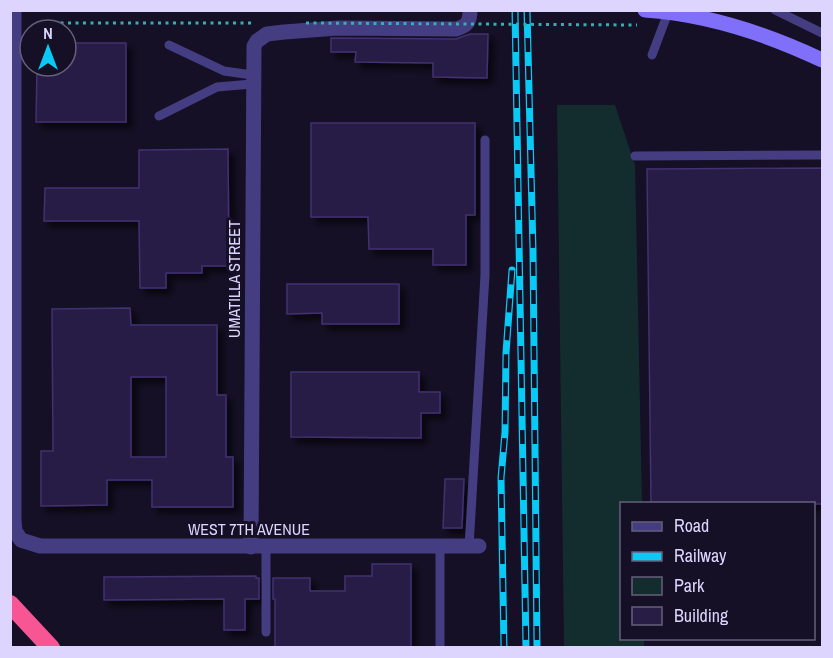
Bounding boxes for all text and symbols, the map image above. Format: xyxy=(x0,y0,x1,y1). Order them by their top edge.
north arrow xyxy=(18,18,78,78)
text: N xyxy=(43,22,53,44)
street label: UMATILLA STREET xyxy=(223,220,245,338)
legend xyxy=(620,502,815,640)
text: Road xyxy=(674,513,709,538)
street label: WEST 7TH AVENUE xyxy=(188,518,310,540)
text: Railway xyxy=(674,543,727,568)
text: Park xyxy=(674,573,705,598)
text: Building xyxy=(674,603,729,628)

